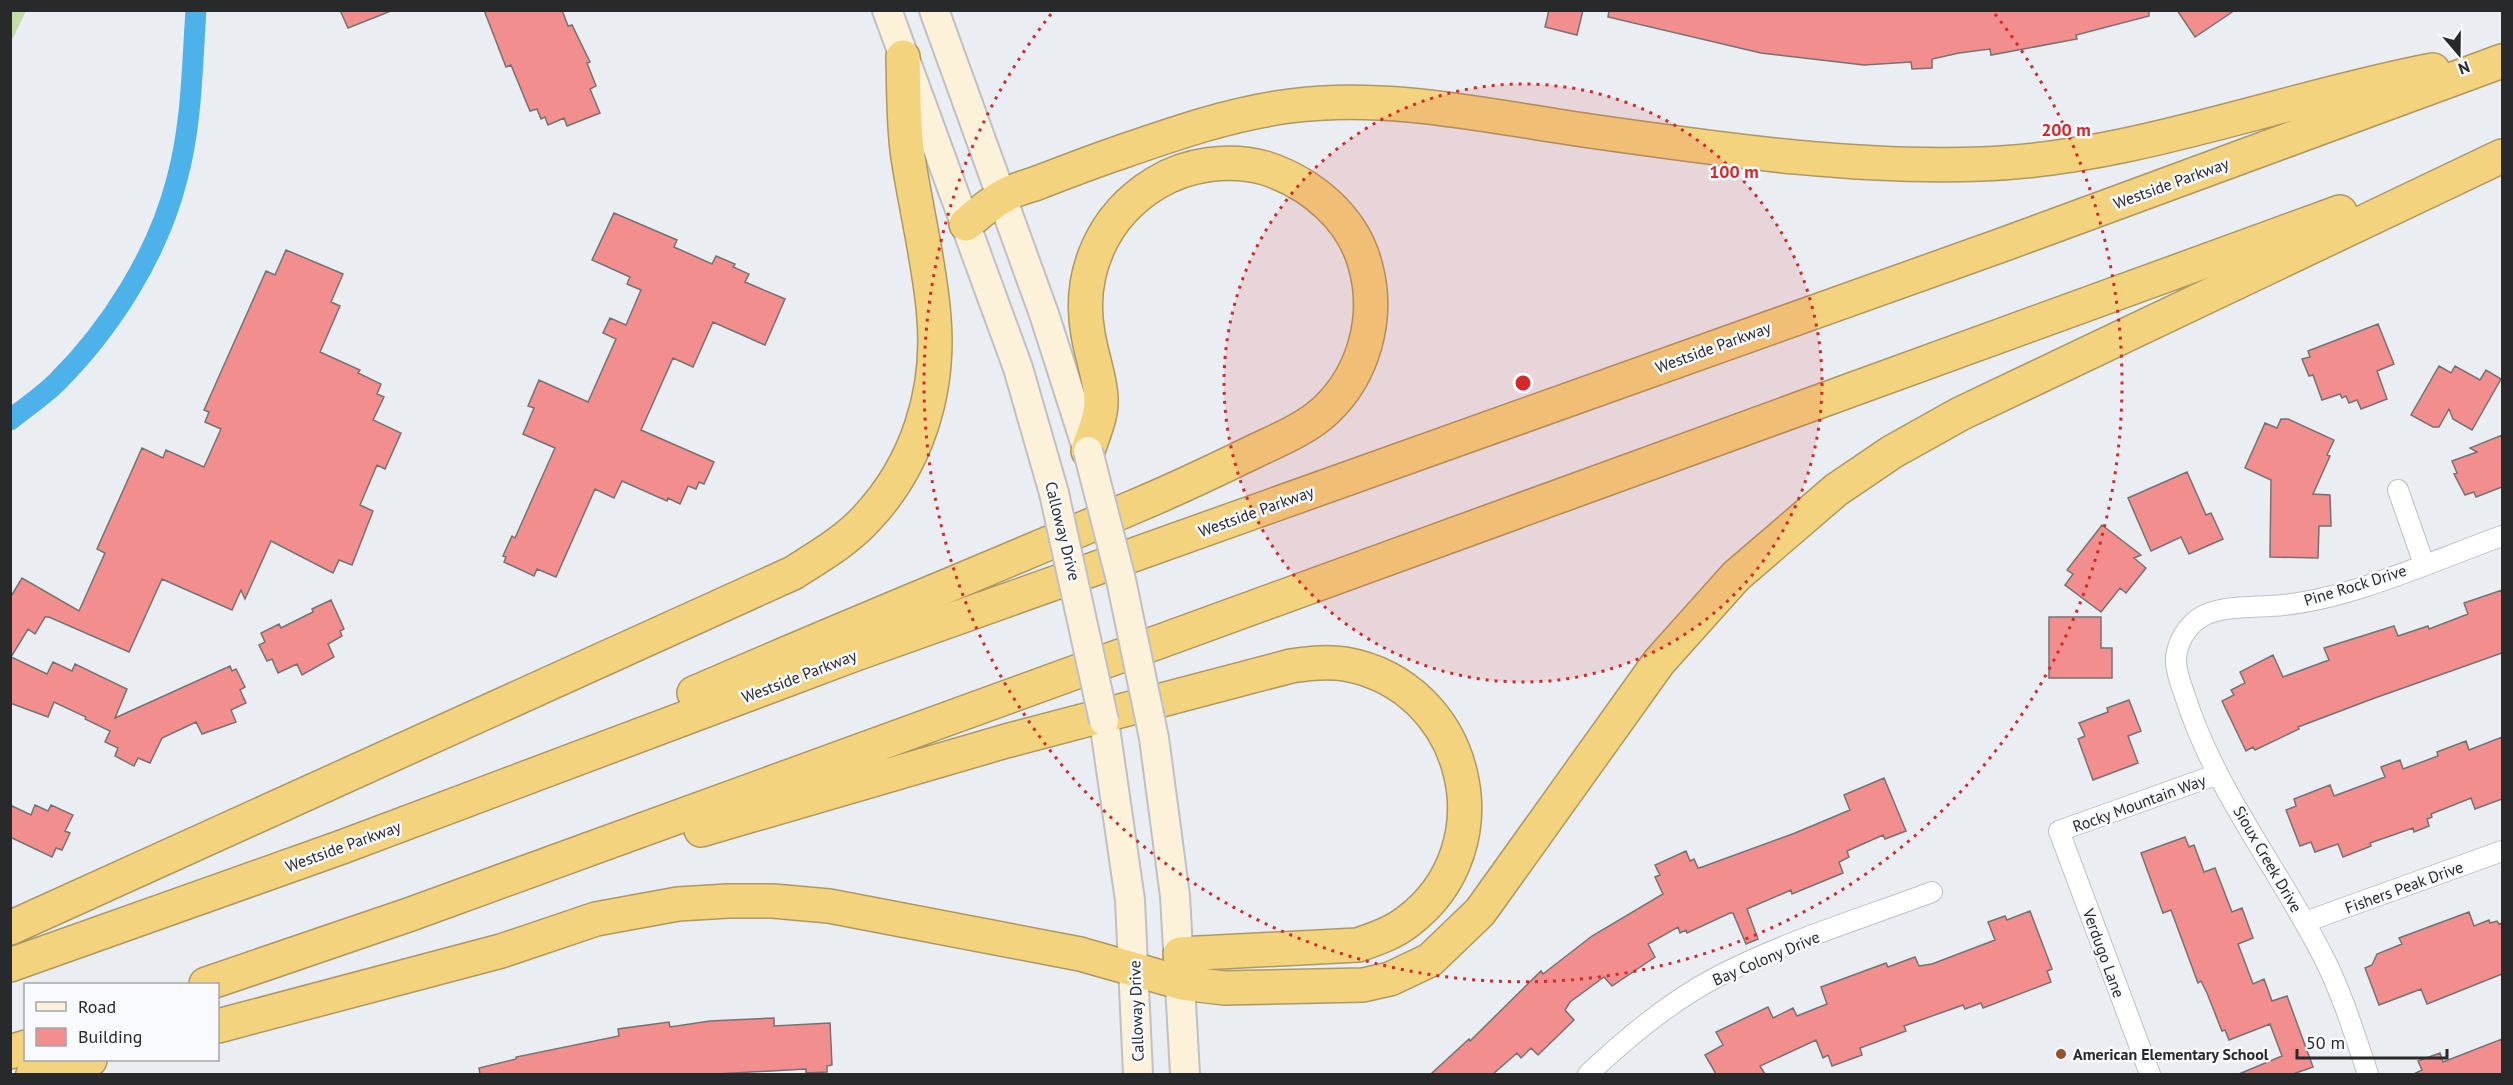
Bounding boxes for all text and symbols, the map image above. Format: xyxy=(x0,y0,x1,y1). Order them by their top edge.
north arrow xyxy=(2429,24,2489,84)
text: N xyxy=(2456,57,2472,79)
text: 200 m xyxy=(2041,118,2091,141)
street label: Westside Parkway xyxy=(2111,153,2232,213)
text: 100 m xyxy=(1709,160,1759,183)
street label: Westside Parkway xyxy=(1653,317,1774,377)
centre of rings xyxy=(1513,373,1533,393)
street label: Calloway Drive xyxy=(1041,479,1085,583)
street label: Westside Parkway xyxy=(1196,481,1317,541)
street label: Pine Rock Drive xyxy=(2301,560,2409,610)
street label: Westside Parkway xyxy=(739,645,860,707)
street label: Rocky Mountain Way xyxy=(2070,769,2209,836)
street label: Sioux Creek Drive xyxy=(2229,802,2307,916)
street label: Westside Parkway xyxy=(283,816,404,876)
street label: Fishers Peak Drive xyxy=(2342,856,2466,918)
street label: Verdugo Lane xyxy=(2078,905,2129,1000)
street label: Bay Colony Drive xyxy=(1709,926,1823,990)
street label: Calloway Drive xyxy=(1124,960,1148,1062)
legend xyxy=(24,983,219,1061)
text: Road xyxy=(78,995,116,1018)
scale bar xyxy=(2297,1022,2447,1060)
text: Building xyxy=(78,1025,142,1048)
text: 50 m xyxy=(2306,1031,2345,1054)
place label: American Elementary School xyxy=(2073,1044,2269,1064)
marker: American Elementary School xyxy=(2054,1047,2068,1061)

